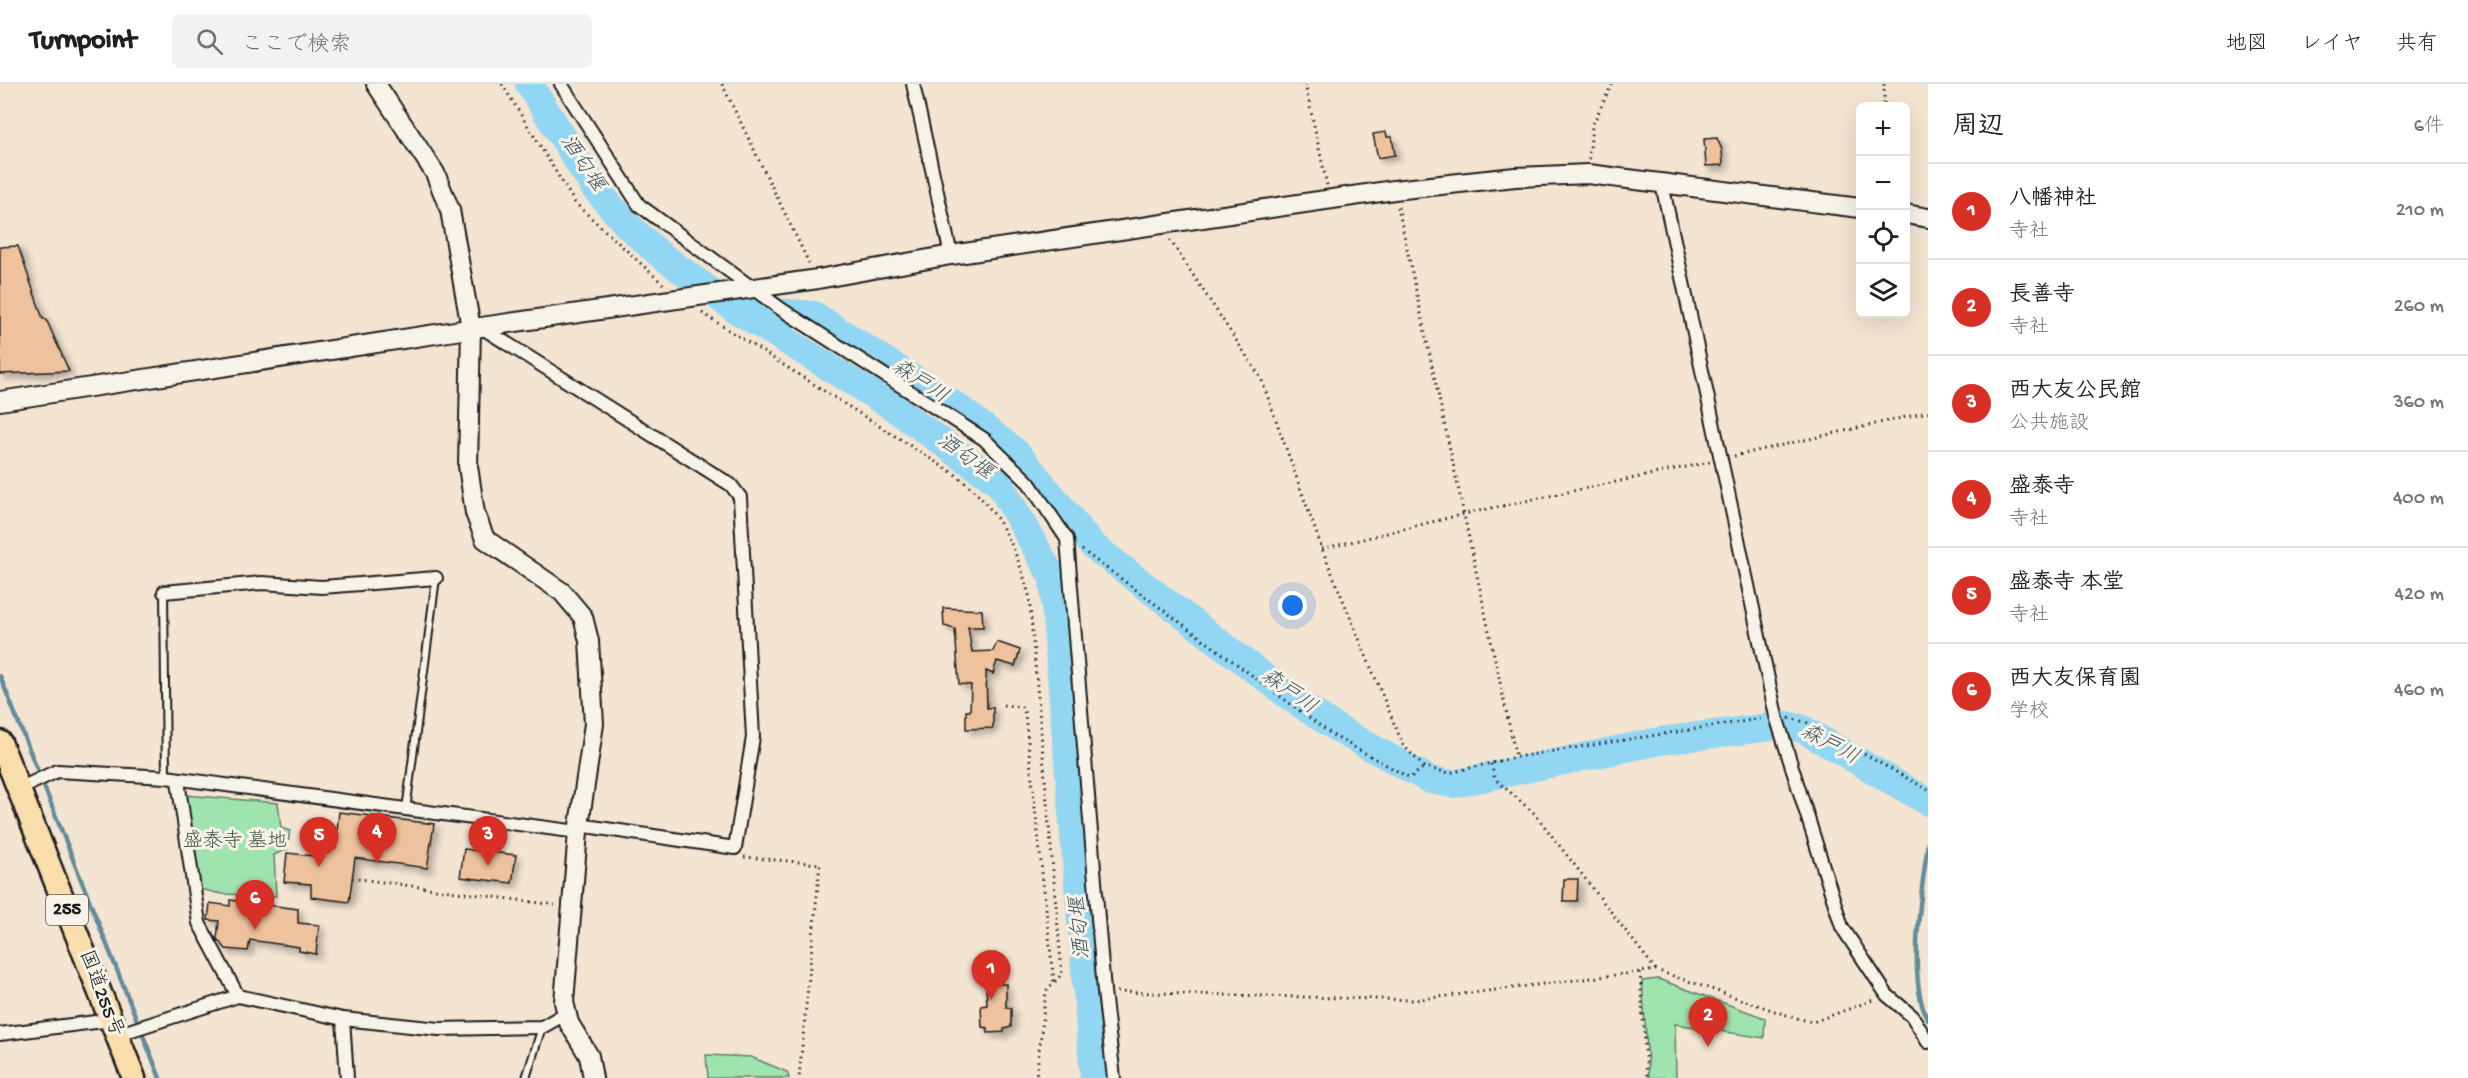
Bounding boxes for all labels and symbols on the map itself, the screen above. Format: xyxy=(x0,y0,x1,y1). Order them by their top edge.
water label: 酒匂堰 xyxy=(553,130,612,199)
water label: 森戸川 xyxy=(886,354,953,411)
water label: 酒匂堰 xyxy=(931,428,1000,488)
your location xyxy=(1278,591,1307,620)
water label: 森戸川 xyxy=(1255,663,1322,721)
water label: 森戸川 xyxy=(1795,718,1864,772)
pin: 4 xyxy=(358,814,397,863)
pin: 3 xyxy=(468,816,508,866)
pin: 5 xyxy=(300,818,338,867)
park label: 盛泰寺 墓地 xyxy=(183,829,287,854)
pin: 6 xyxy=(236,880,274,930)
water label: 酒匂堰 xyxy=(1065,894,1097,961)
road number: 255 xyxy=(46,895,88,925)
street label: 国道255号 xyxy=(73,947,128,1041)
pin: 1 xyxy=(972,950,1010,1000)
pin: 2 xyxy=(1688,998,1728,1047)

